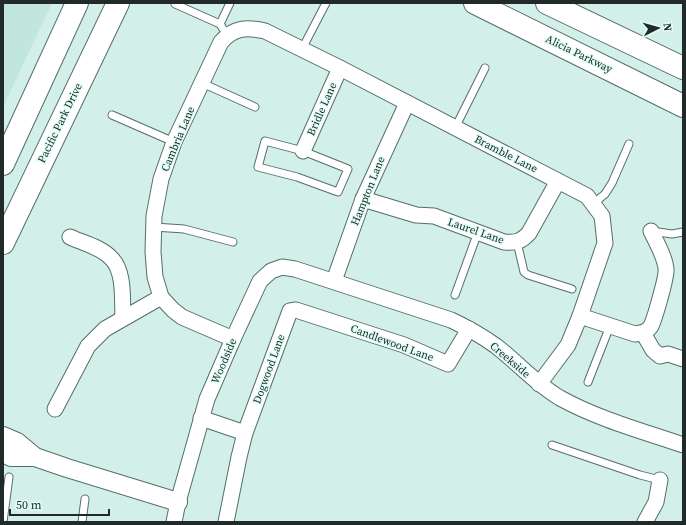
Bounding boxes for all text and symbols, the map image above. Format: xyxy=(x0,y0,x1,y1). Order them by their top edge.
north arrow xyxy=(638,8,678,48)
text: N xyxy=(660,22,675,32)
street label: Alicia Parkway xyxy=(543,31,615,77)
street label: Pacific Park Drive xyxy=(34,80,86,165)
street label: Bridle Lane xyxy=(304,80,341,138)
street label: Cambria Lane xyxy=(158,104,199,174)
street label: Bramble Lane xyxy=(472,132,540,177)
street label: Hampton Lane xyxy=(347,154,389,228)
street label: Laurel Lane xyxy=(446,214,507,248)
street label: Candlewood Lane xyxy=(348,321,436,365)
street label: Dogwood Lane xyxy=(249,332,289,406)
street label: Woodside xyxy=(208,336,240,386)
street label: Creekside xyxy=(487,339,534,382)
scale bar xyxy=(10,491,109,517)
text: 50 m xyxy=(16,497,42,513)

